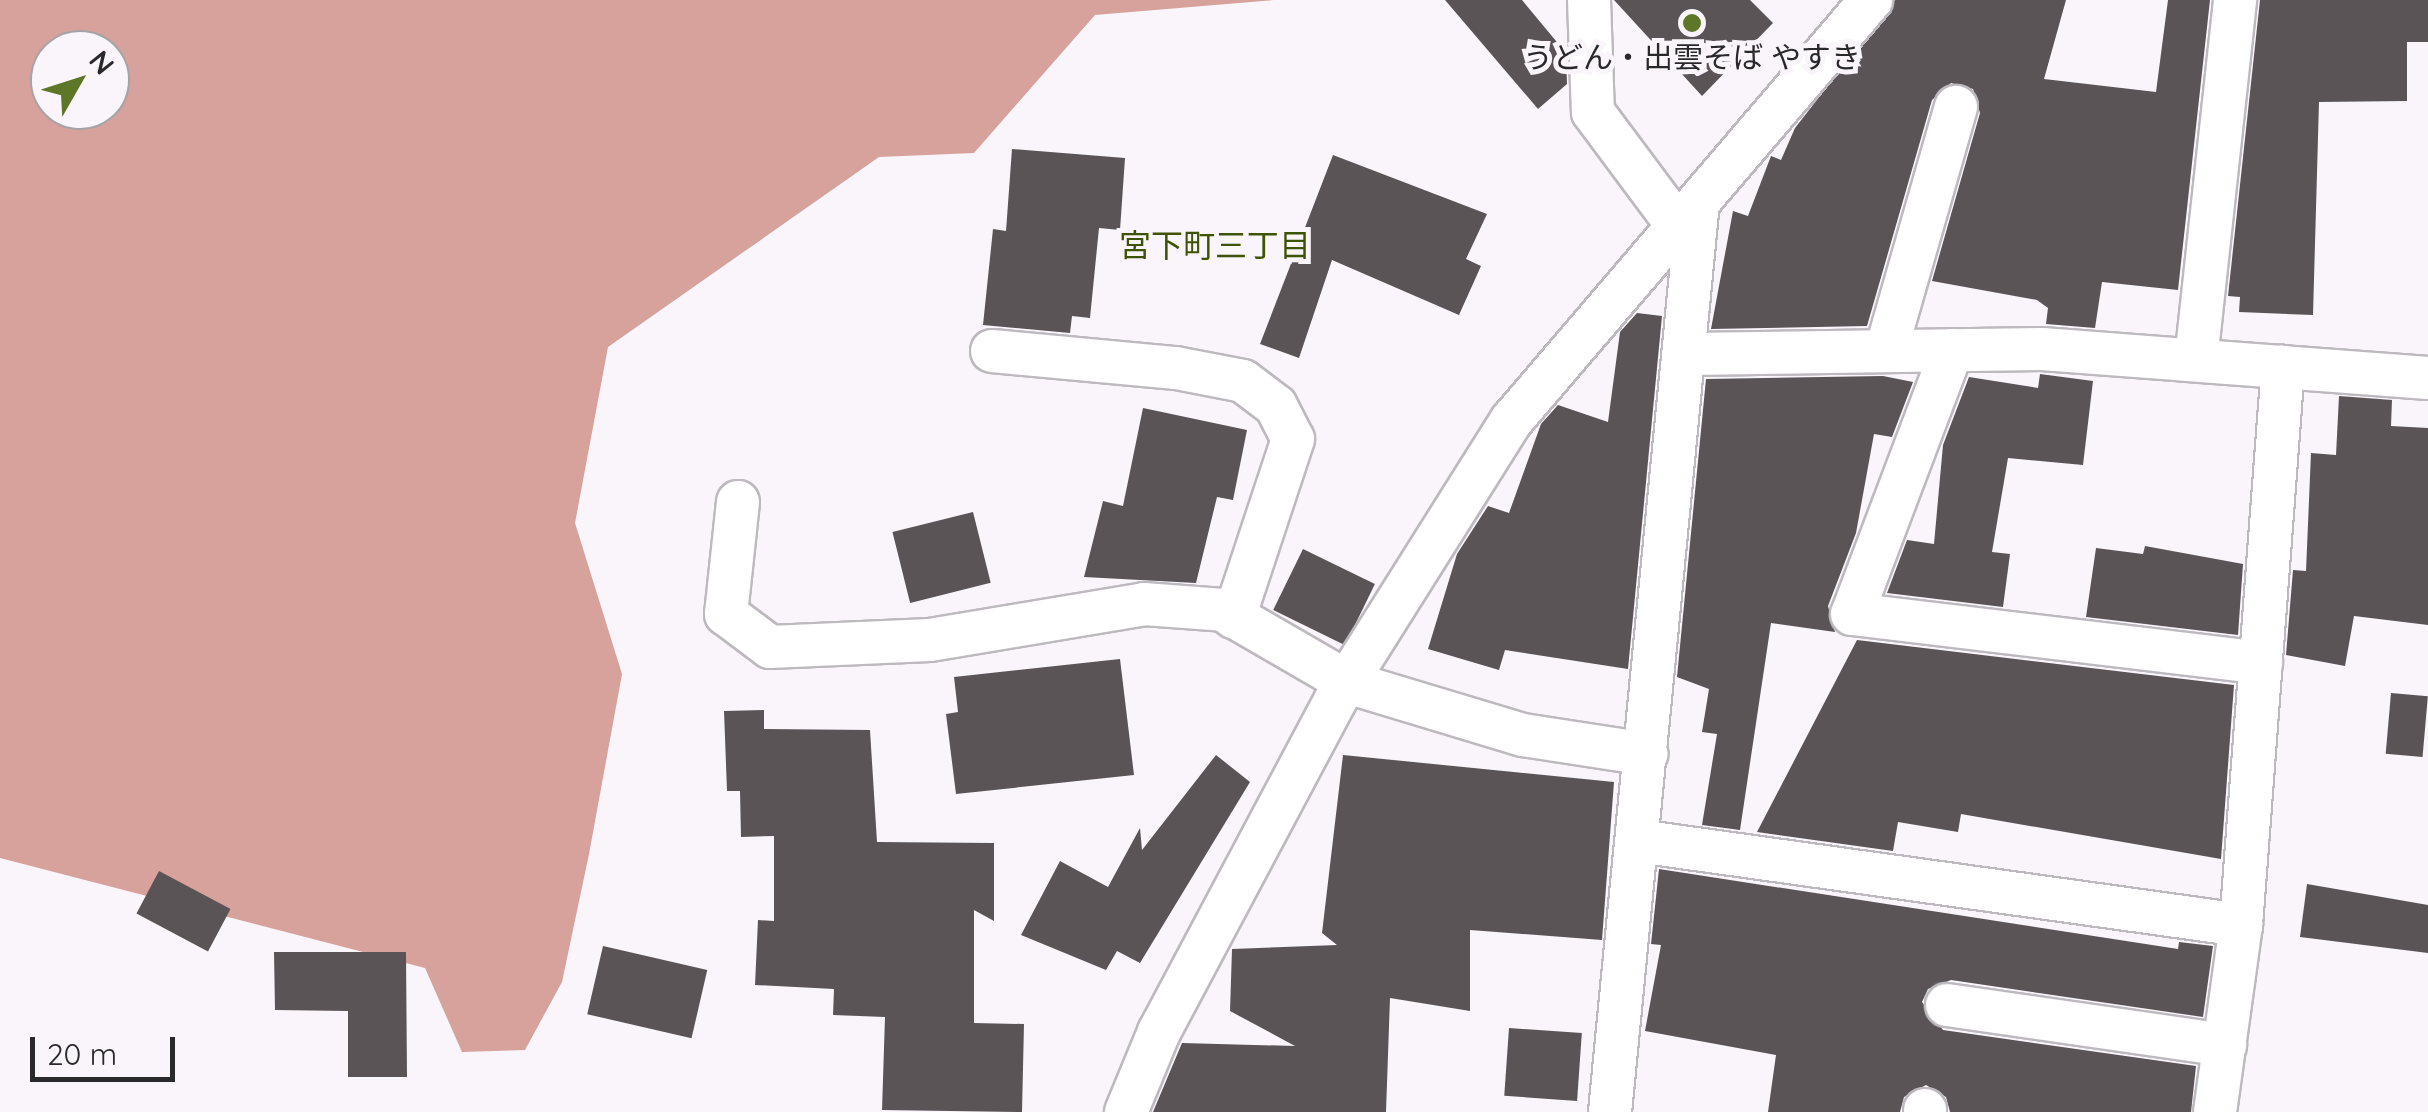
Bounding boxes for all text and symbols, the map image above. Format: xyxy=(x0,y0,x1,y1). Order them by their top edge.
marker: うどん・出雲そば やすき xyxy=(1681,12,1703,34)
north arrow xyxy=(30,30,130,130)
place label: うどん・出雲そば やすき xyxy=(1523,39,1861,75)
text: N xyxy=(82,43,122,81)
district label: 宮下町三丁目 xyxy=(1119,226,1311,264)
scale bar xyxy=(35,1017,180,1079)
text: 20 m xyxy=(47,1035,117,1073)

